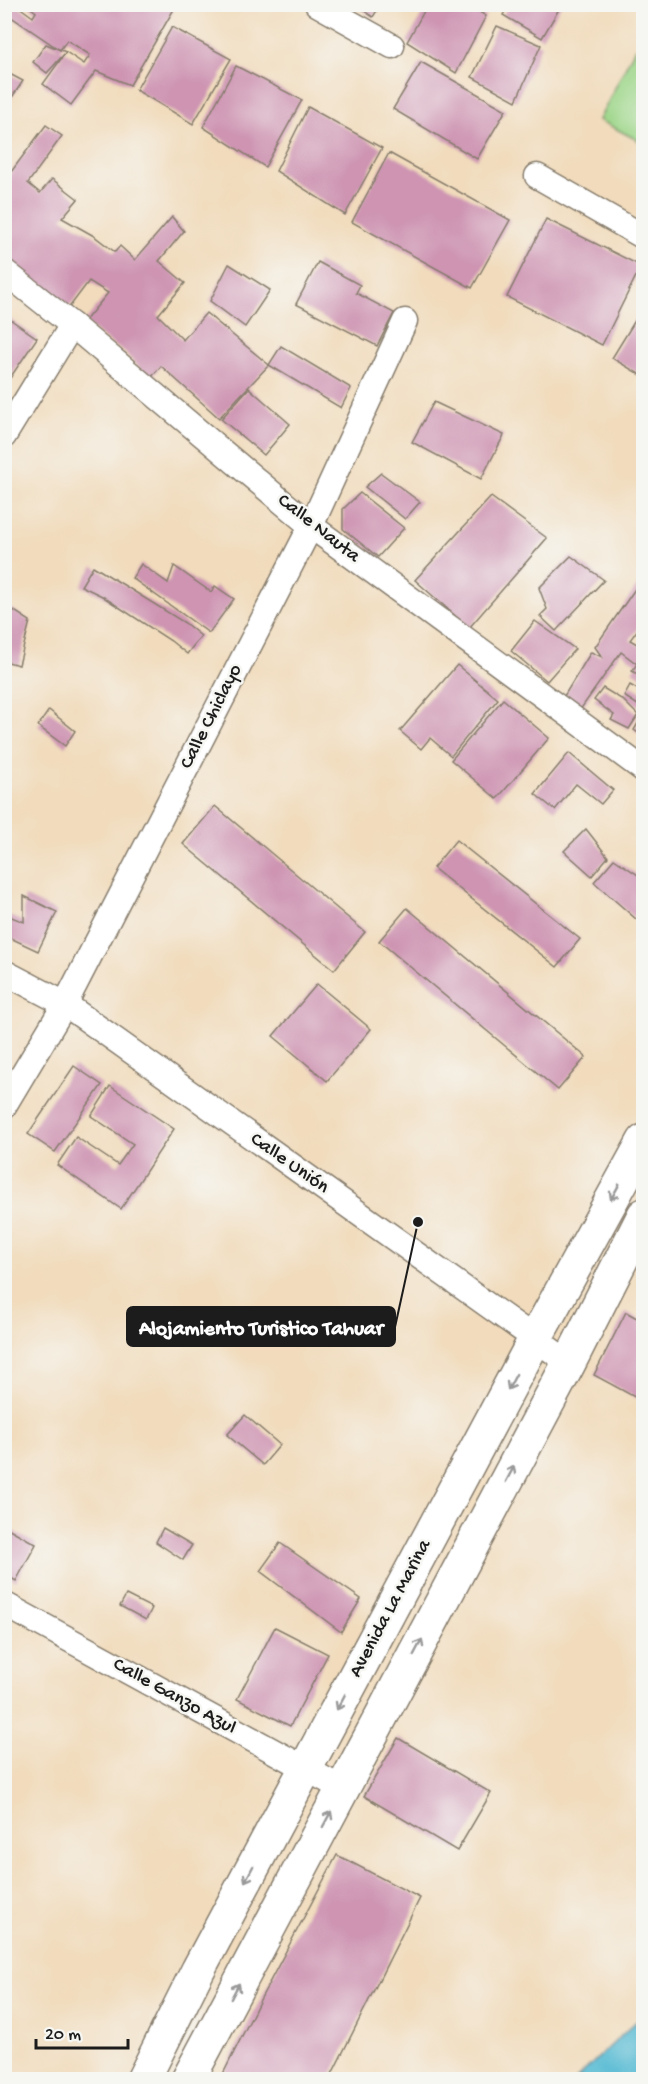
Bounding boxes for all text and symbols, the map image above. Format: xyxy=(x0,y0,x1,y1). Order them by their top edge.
street label: Calle Nauta xyxy=(272,490,365,569)
street label: Calle Chiclayo xyxy=(176,661,248,773)
street label: Calle Unión xyxy=(245,1128,333,1200)
one-way arrow xyxy=(609,1183,621,1200)
callout: Alojamiento Turistico Tahuar xyxy=(127,1307,395,1346)
text: Alojamiento Turistico Tahuar xyxy=(138,1318,386,1343)
one-way arrow xyxy=(506,1372,517,1390)
one-way arrow xyxy=(504,1466,516,1484)
street label: Avenida La Marina xyxy=(345,1535,437,1682)
one-way arrow xyxy=(413,1638,424,1656)
street label: Calle Ganzo Azul xyxy=(108,1654,240,1740)
one-way arrow xyxy=(335,1693,347,1710)
one-way arrow xyxy=(321,1811,333,1828)
one-way arrow xyxy=(243,1865,255,1882)
one-way arrow xyxy=(229,1983,241,2000)
scale bar xyxy=(36,2012,128,2050)
text: 20 m xyxy=(45,2025,81,2046)

